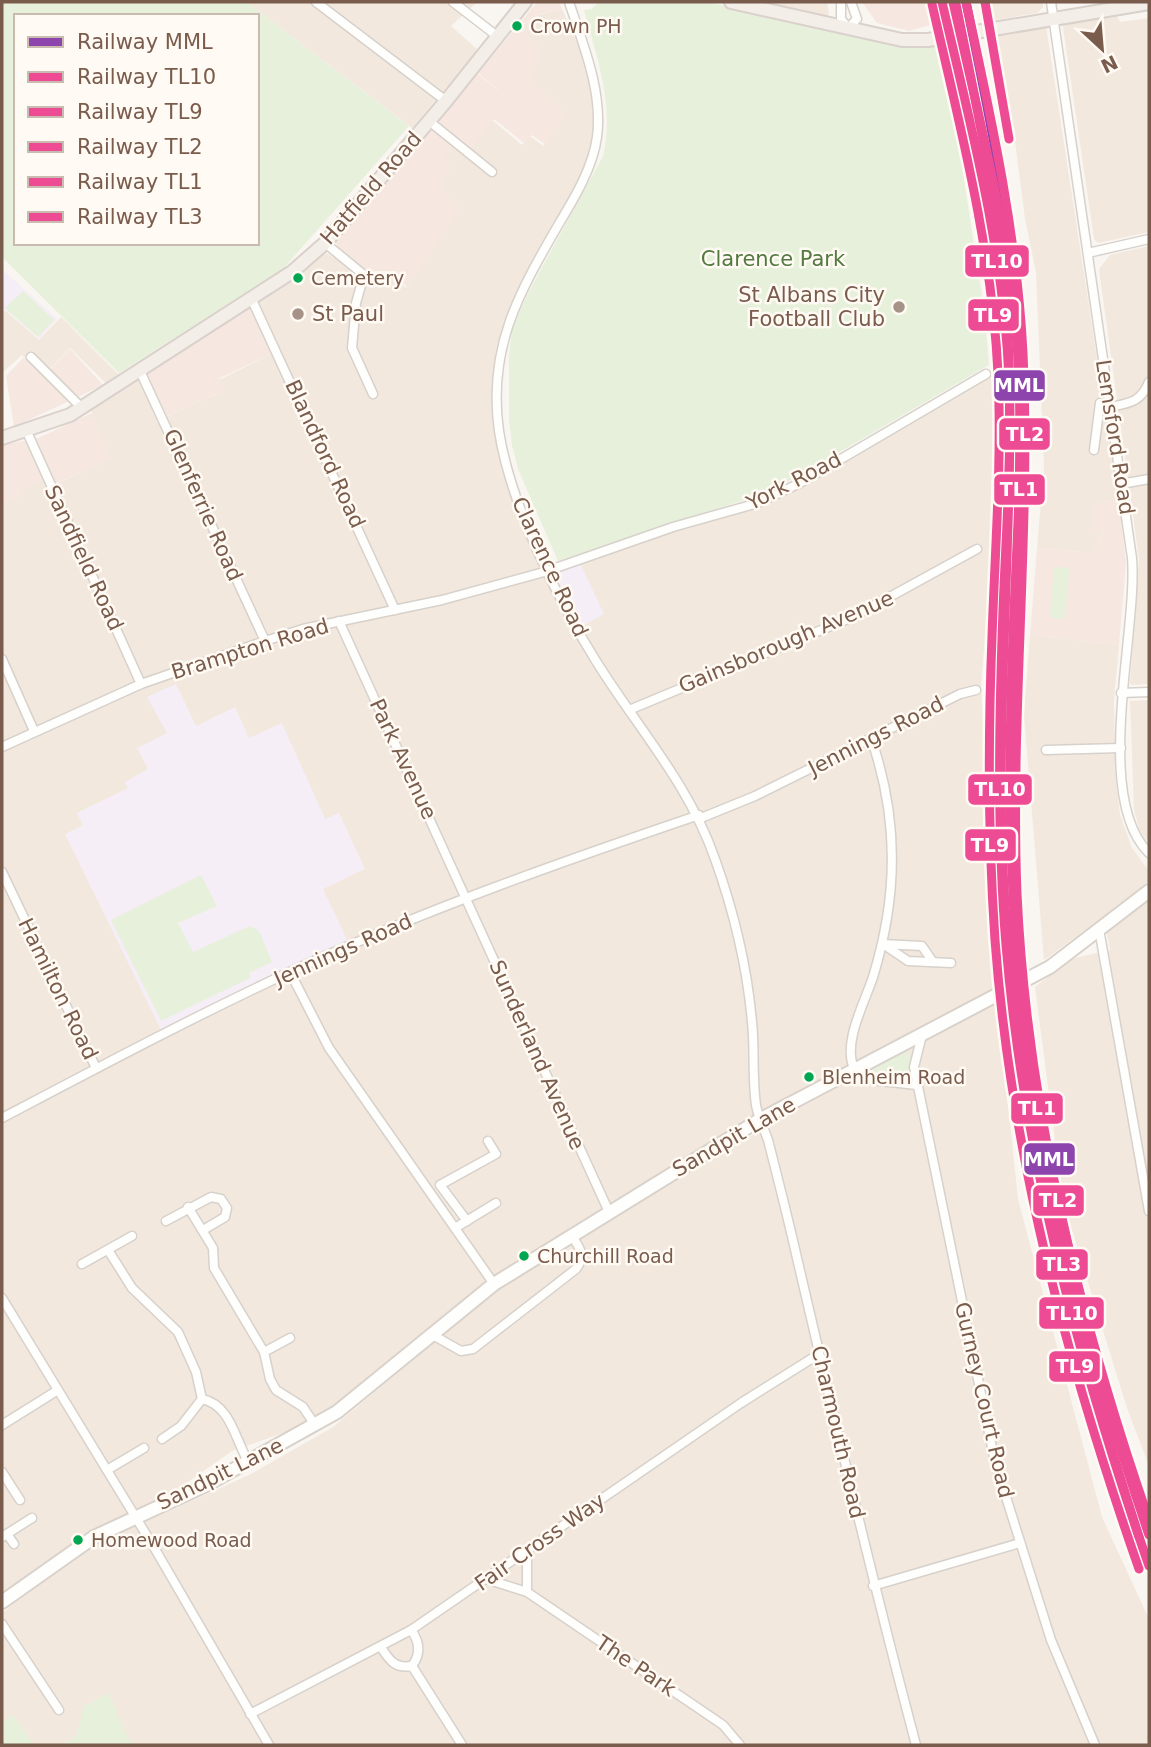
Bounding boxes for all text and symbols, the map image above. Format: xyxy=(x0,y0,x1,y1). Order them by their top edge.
legend xyxy=(14,14,259,245)
north arrow xyxy=(1067,14,1137,84)
place label: Crown PH xyxy=(530,15,622,37)
marker: Crown PH xyxy=(510,19,524,33)
text: Railway MML xyxy=(77,30,213,54)
text: N xyxy=(1097,51,1121,78)
text: Railway TL10 xyxy=(77,65,216,89)
text: Railway TL9 xyxy=(77,100,203,124)
street label: Hatfield Road xyxy=(316,127,426,249)
text: Railway TL2 xyxy=(77,135,203,159)
text: Railway TL1 xyxy=(77,170,203,194)
text: Railway TL3 xyxy=(77,205,203,229)
line badge: TL10 xyxy=(964,244,1030,278)
park label: Clarence Park xyxy=(701,247,846,271)
text: TL10 xyxy=(971,250,1023,272)
place label: Cemetery xyxy=(311,267,404,289)
marker: Cemetery xyxy=(291,271,305,285)
place label: St Albans City Football Club xyxy=(738,283,885,331)
line badge: TL9 xyxy=(967,298,1020,332)
marker: St Albans City Football Club xyxy=(891,299,907,315)
place label: St Paul xyxy=(312,302,384,326)
text: TL9 xyxy=(974,304,1012,326)
marker: St Paul xyxy=(290,306,306,322)
street label: Lemsford Road xyxy=(1091,358,1139,516)
line badge: MML xyxy=(993,369,1046,402)
text: MML xyxy=(994,374,1044,396)
street label: Blandford Road xyxy=(280,376,370,532)
line badge: TL2 xyxy=(998,417,1051,451)
text: TL2 xyxy=(1006,423,1044,445)
street label: Glenferrie Road xyxy=(159,425,247,585)
street label: York Road xyxy=(742,447,845,516)
line badge: TL1 xyxy=(993,473,1046,506)
text: TL1 xyxy=(1000,478,1038,500)
street label: Sandfield Road xyxy=(40,482,128,634)
street label: Clarence Road xyxy=(507,493,593,641)
street label: Gainsborough Avenue xyxy=(675,586,897,698)
street label: Brampton Road xyxy=(168,614,332,684)
street label: Jennings Road xyxy=(803,692,948,781)
street label: Park Avenue xyxy=(365,695,441,823)
line badge: TL10 xyxy=(967,773,1033,806)
text: TL10 xyxy=(974,778,1026,800)
line badge: TL9 xyxy=(964,828,1017,862)
text: TL9 xyxy=(971,834,1009,856)
street label: Jennings Road xyxy=(268,909,416,992)
street label: Hamilton Road xyxy=(13,914,103,1064)
street label: Sunderland Avenue xyxy=(484,957,590,1153)
place label: Blenheim Road xyxy=(822,1066,965,1088)
marker: Blenheim Road xyxy=(802,1070,816,1084)
street label: Sandpit Lane xyxy=(668,1092,800,1182)
line badge: TL1 xyxy=(1010,1092,1064,1125)
text: TL1 xyxy=(1018,1097,1056,1119)
line badge: MML xyxy=(1023,1142,1076,1176)
text: MML xyxy=(1024,1148,1074,1170)
line badge: TL2 xyxy=(1032,1184,1085,1217)
text: TL2 xyxy=(1039,1189,1077,1211)
place label: Churchill Road xyxy=(537,1245,674,1267)
line badge: TL3 xyxy=(1035,1248,1089,1281)
marker: Churchill Road xyxy=(517,1249,531,1263)
text: TL3 xyxy=(1043,1253,1081,1275)
line badge: TL10 xyxy=(1038,1296,1105,1330)
street label: Gurney Court Road xyxy=(950,1300,1018,1500)
text: TL10 xyxy=(1046,1302,1098,1324)
street label: Charmouth Road xyxy=(806,1343,870,1521)
line badge: TL9 xyxy=(1048,1350,1101,1383)
text: TL9 xyxy=(1056,1355,1094,1377)
street label: Sandpit Lane xyxy=(153,1433,287,1515)
street label: Fair Cross Way xyxy=(470,1488,610,1596)
place label: Homewood Road xyxy=(91,1529,252,1551)
marker: Homewood Road xyxy=(71,1533,85,1547)
street label: The Park xyxy=(591,1630,681,1702)

